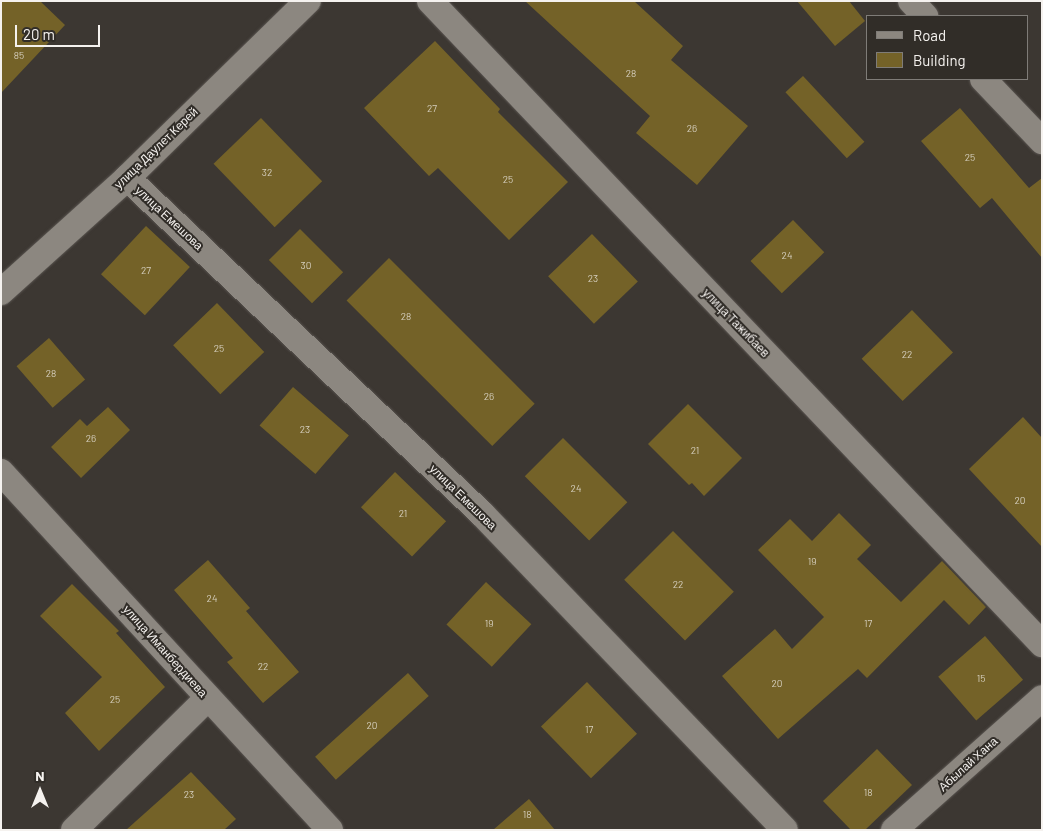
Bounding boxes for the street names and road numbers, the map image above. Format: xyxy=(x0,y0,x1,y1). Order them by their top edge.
street label: улица Даулет Керей xyxy=(111,104,201,192)
street label: улица Емешова xyxy=(132,183,206,253)
street label: улица Тажибаев xyxy=(700,286,772,360)
street label: улица Емешова xyxy=(427,461,499,533)
street label: улица Иманбердиева xyxy=(120,602,210,700)
street label: Абылай Хана xyxy=(936,734,1000,794)

